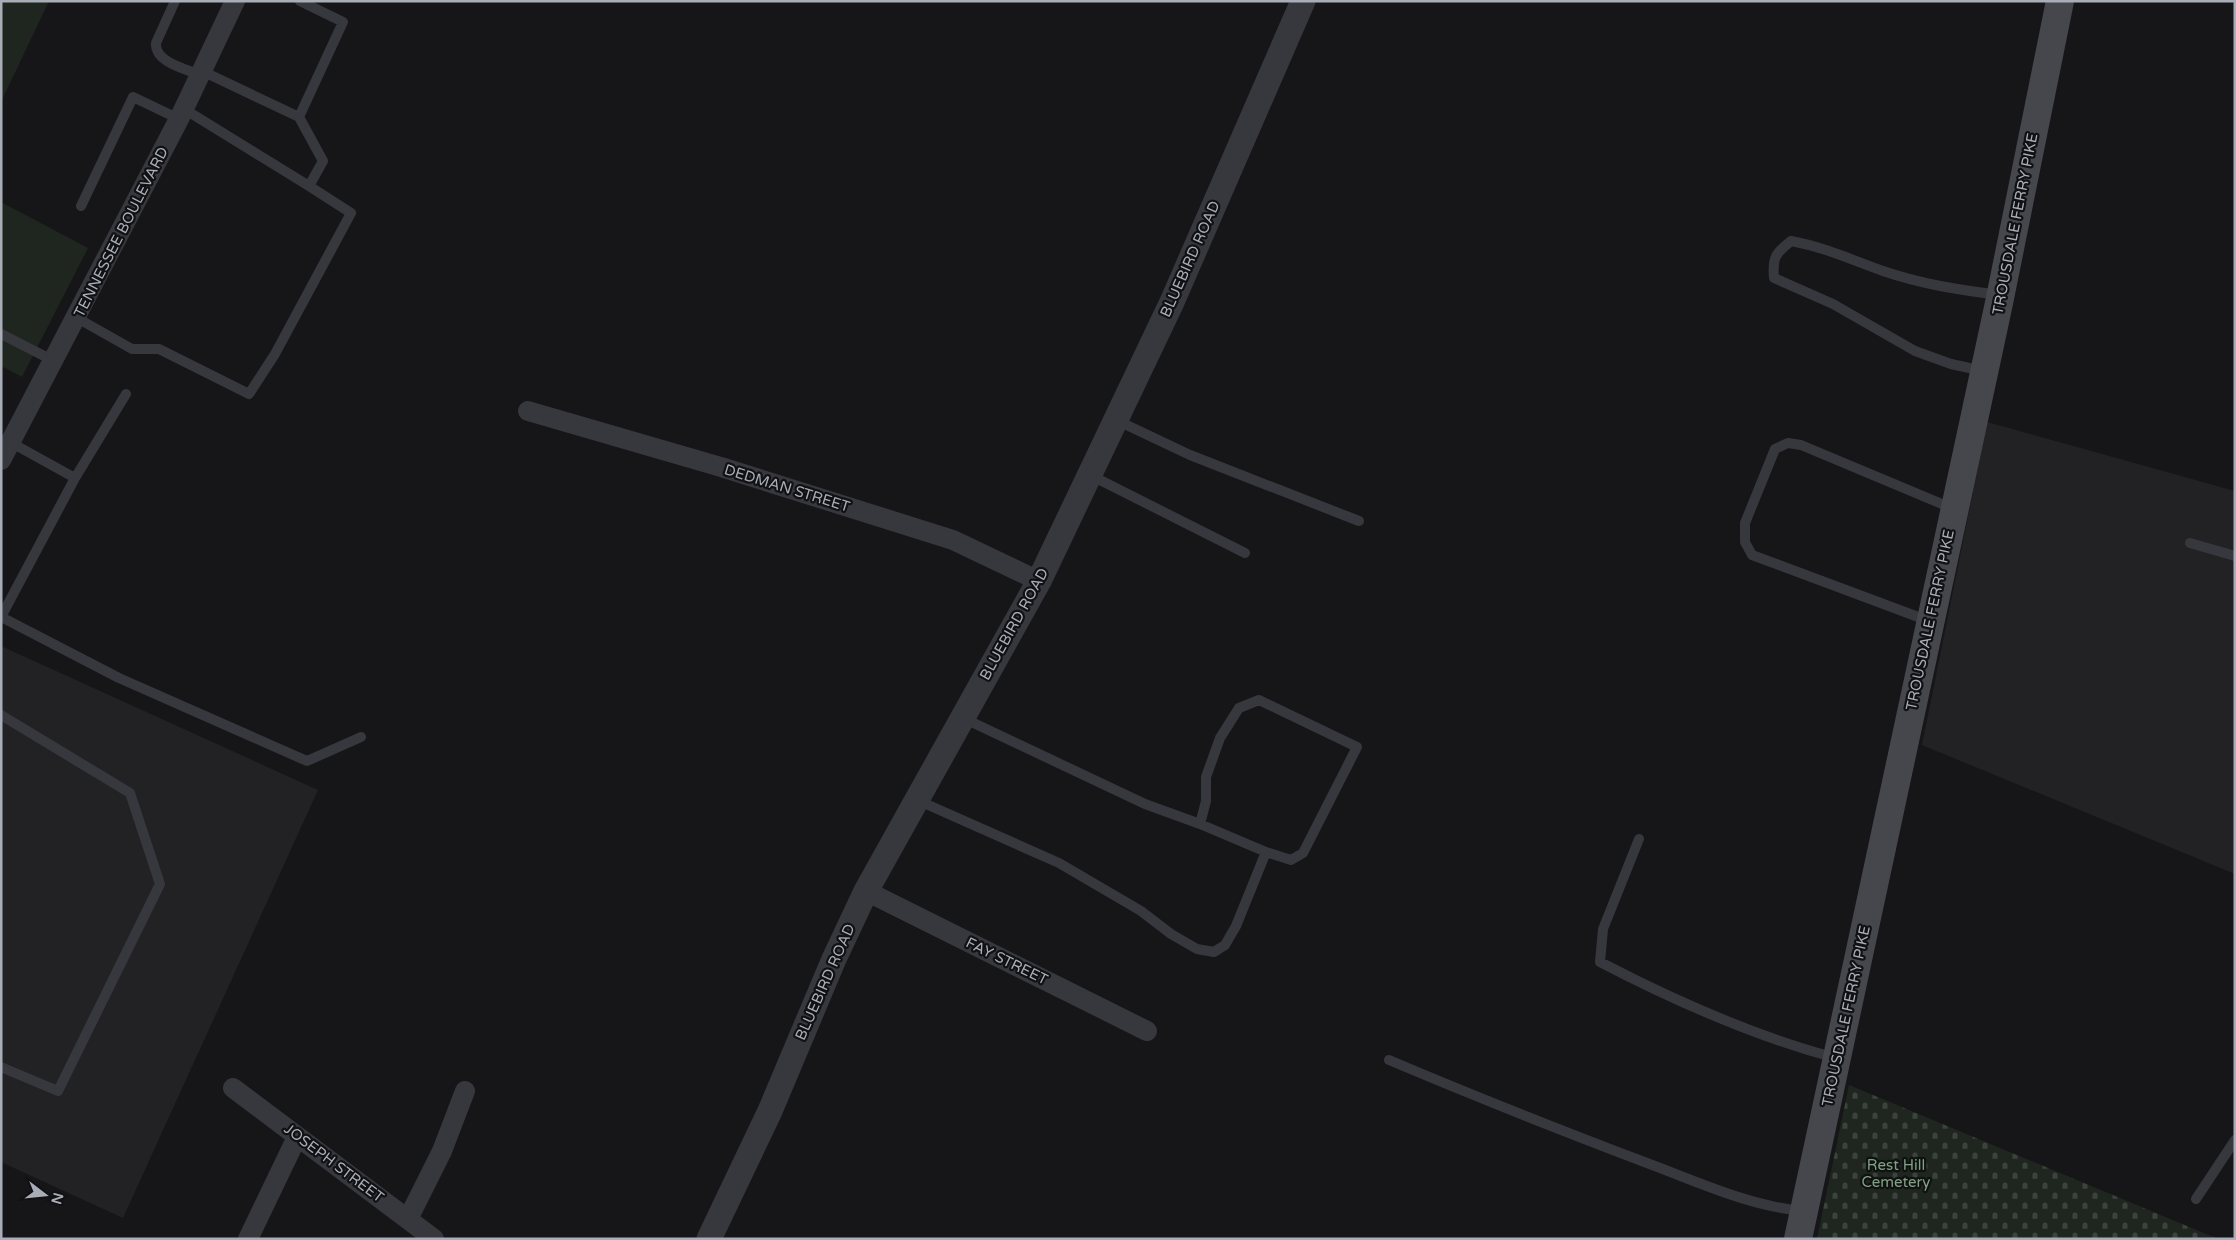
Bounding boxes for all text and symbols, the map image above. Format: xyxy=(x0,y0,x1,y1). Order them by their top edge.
street label: TROUSDALE FERRY PIKE xyxy=(1989,132,2041,316)
street label: TENNESSEE BOULEVARD xyxy=(70,144,172,320)
street label: BLUEBIRD ROAD xyxy=(1156,198,1224,320)
street label: DEDMAN STREET xyxy=(722,460,852,516)
street label: TROUSDALE FERRY PIKE xyxy=(1902,528,1958,712)
street label: BLUEBIRD ROAD xyxy=(976,565,1052,683)
street label: BLUEBIRD ROAD xyxy=(791,921,859,1043)
street label: TROUSDALE FERRY PIKE xyxy=(1818,924,1874,1108)
street label: FAY STREET xyxy=(963,933,1051,989)
street label: JOSEPH STREET xyxy=(281,1120,387,1206)
park label: Rest Hill Cemetery xyxy=(1862,1156,1930,1191)
north arrow xyxy=(20,1170,70,1220)
text: N xyxy=(47,1191,67,1206)

